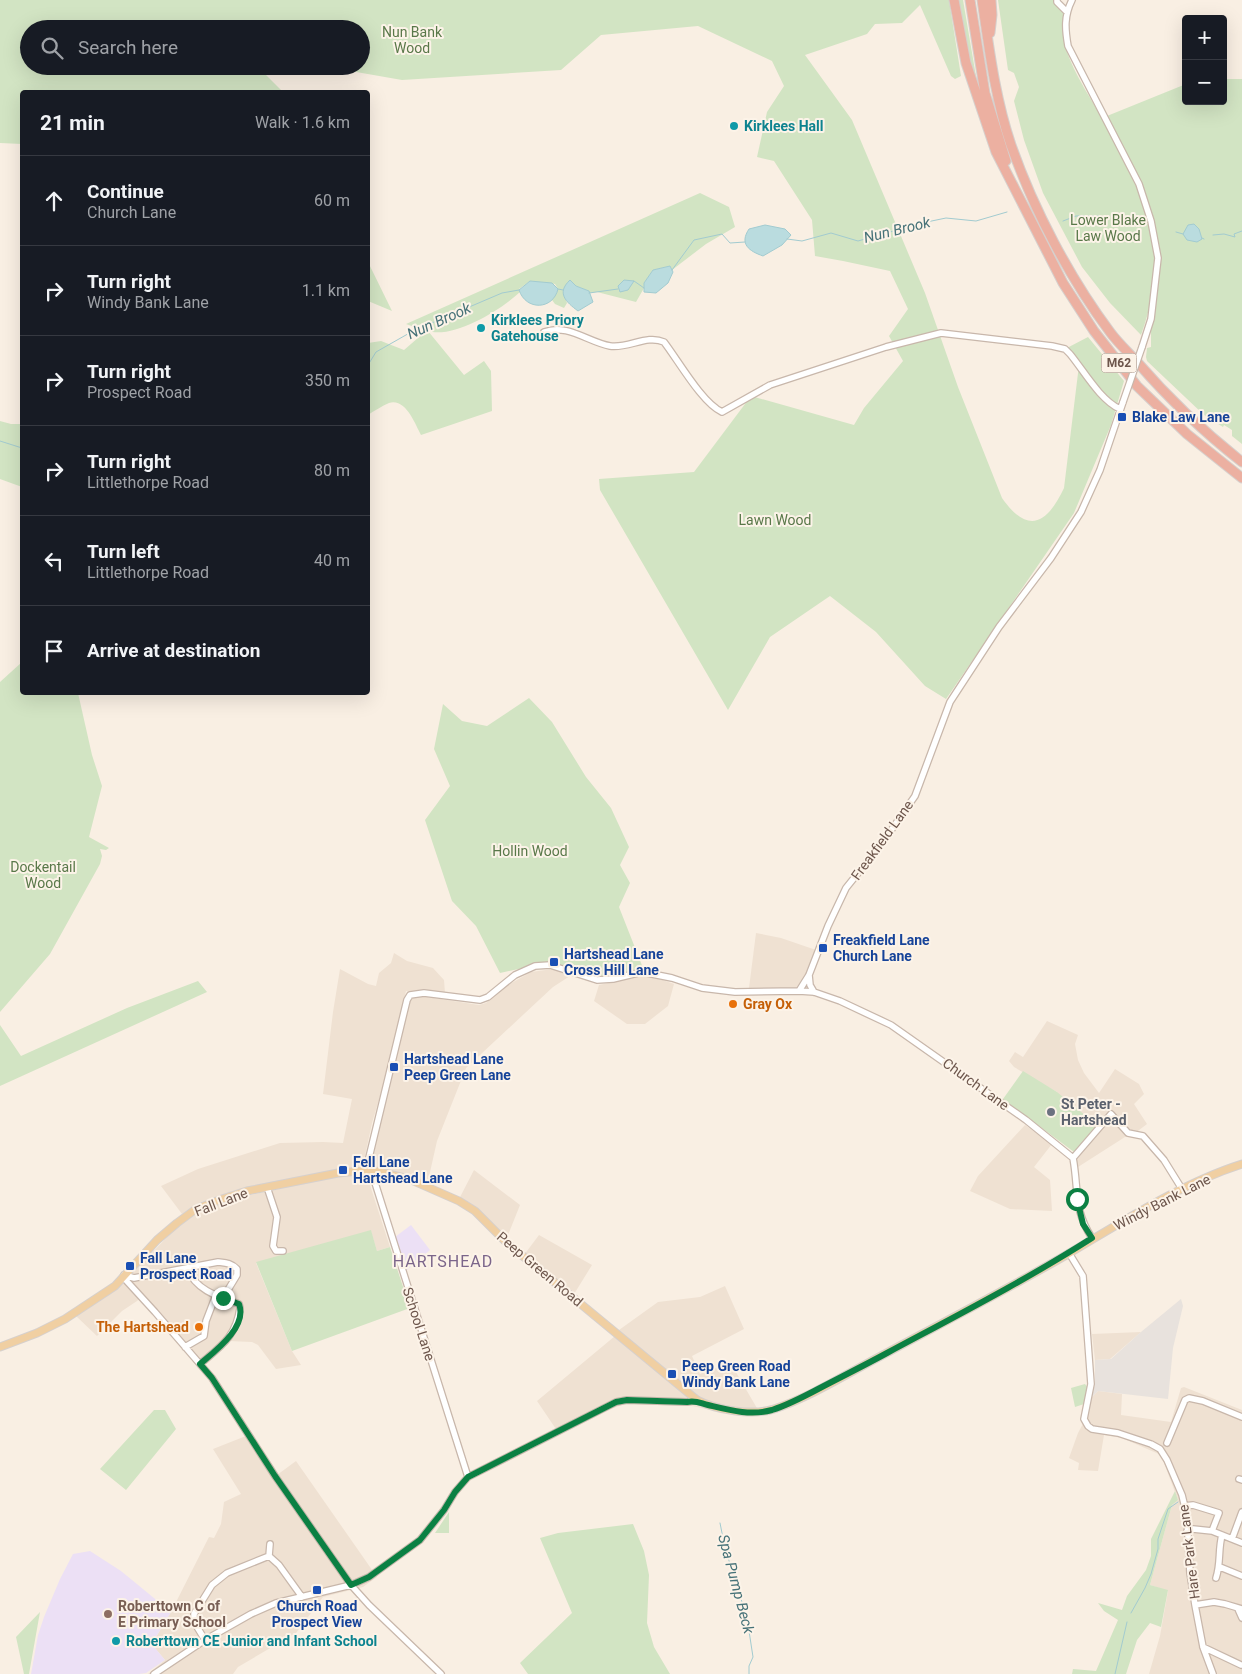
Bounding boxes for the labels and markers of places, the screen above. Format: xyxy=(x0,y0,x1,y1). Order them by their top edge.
place label: Kirklees Hall xyxy=(744,118,824,134)
marker: Kirklees Hall xyxy=(728,120,740,132)
place label: Kirklees Priory Gatehouse xyxy=(491,312,585,344)
marker: Kirklees Priory Gatehouse xyxy=(475,322,487,334)
place label: Blake Law Lane xyxy=(1132,409,1230,425)
marker: Blake Law Lane xyxy=(1116,411,1128,423)
place label: Freakfield Lane Church Lane xyxy=(833,932,930,964)
marker: Freakfield Lane Church Lane xyxy=(817,942,829,954)
place label: Hartshead Lane Cross Hill Lane xyxy=(564,946,664,978)
marker: Hartshead Lane Cross Hill Lane xyxy=(548,956,560,968)
place label: Gray Ox xyxy=(743,996,793,1012)
marker: Gray Ox xyxy=(727,998,739,1010)
place label: Hartshead Lane Peep Green Lane xyxy=(404,1051,511,1083)
marker: Hartshead Lane Peep Green Lane xyxy=(388,1061,400,1073)
place label: St Peter - Hartshead xyxy=(1061,1096,1127,1128)
marker: St Peter - Hartshead xyxy=(1045,1106,1057,1118)
place label: Fell Lane Hartshead Lane xyxy=(353,1154,453,1186)
marker: Fell Lane Hartshead Lane xyxy=(337,1164,349,1176)
place label: Fall Lane Prospect Road xyxy=(140,1250,232,1282)
marker: Fall Lane Prospect Road xyxy=(124,1260,136,1272)
place label: The Hartshead xyxy=(96,1319,189,1335)
marker: The Hartshead xyxy=(193,1321,205,1333)
place label: Peep Green Road Windy Bank Lane xyxy=(682,1358,791,1390)
marker: Peep Green Road Windy Bank Lane xyxy=(666,1368,678,1380)
marker: Church Road Prospect View xyxy=(311,1584,323,1596)
place label: Roberttown C of E Primary School xyxy=(118,1598,226,1630)
place label: Church Road Prospect View xyxy=(272,1598,363,1630)
marker: Roberttown C of E Primary School xyxy=(102,1608,114,1620)
place label: Roberttown CE Junior and Infant School xyxy=(126,1633,377,1649)
marker: Roberttown CE Junior and Infant School xyxy=(110,1635,122,1647)

